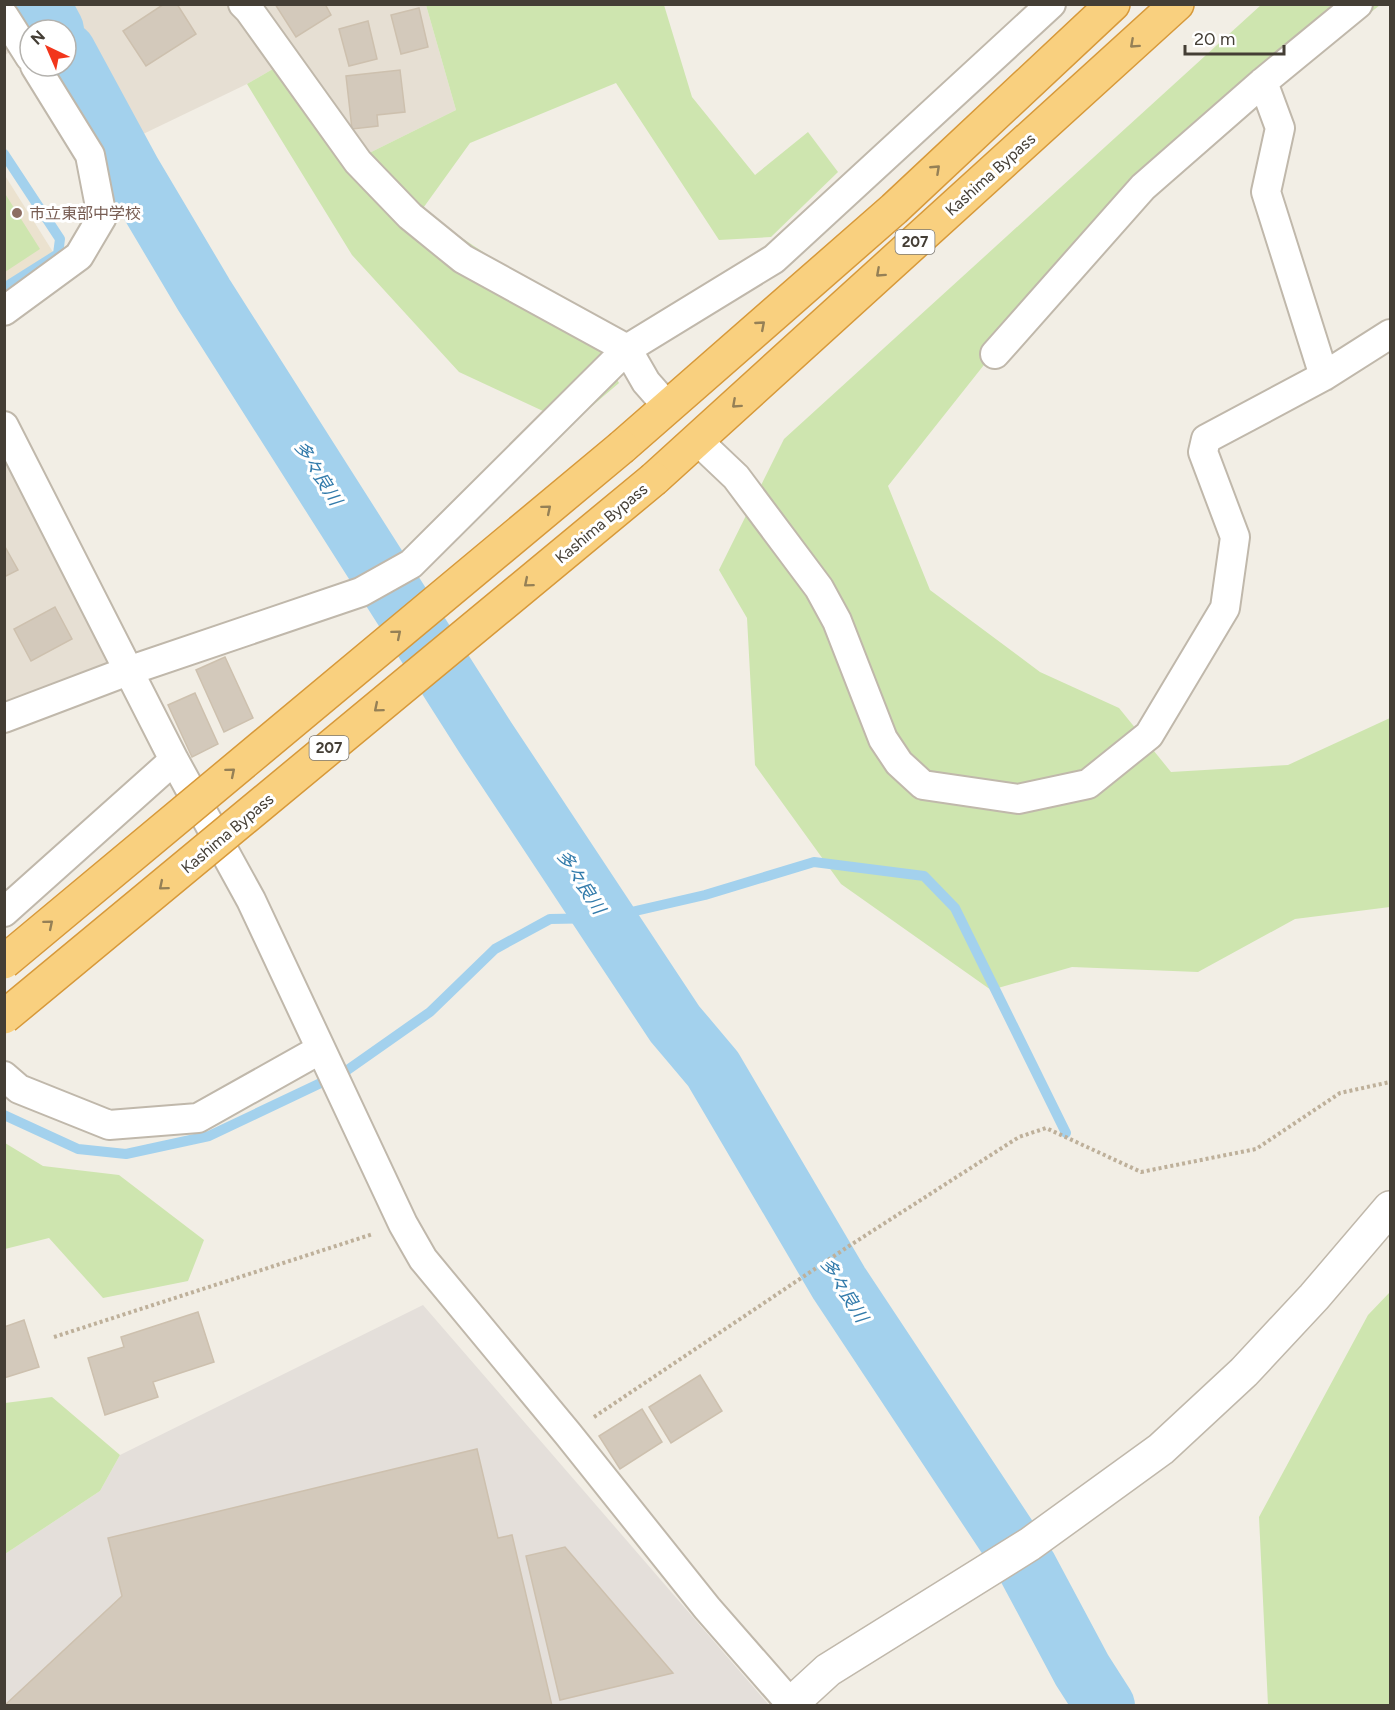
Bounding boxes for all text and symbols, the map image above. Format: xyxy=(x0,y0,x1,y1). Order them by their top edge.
north arrow xyxy=(18,18,78,78)
scale bar xyxy=(1185,18,1284,56)
text: N xyxy=(27,26,49,49)
text: 20 m xyxy=(1194,28,1235,50)
one-way arrow xyxy=(1130,37,1140,48)
street label: Kashima Bypass xyxy=(941,129,1039,220)
one-way arrow xyxy=(930,165,940,176)
place label: 市立東部中学校 xyxy=(29,204,141,223)
marker: 市立東部中学校 xyxy=(10,206,24,220)
road number: 207 xyxy=(896,230,934,254)
one-way arrow xyxy=(876,266,887,277)
one-way arrow xyxy=(754,321,764,332)
one-way arrow xyxy=(732,397,743,408)
water label: 多々良川 xyxy=(290,437,347,511)
street label: Kashima Bypass xyxy=(551,479,651,567)
one-way arrow xyxy=(540,505,551,516)
one-way arrow xyxy=(524,576,535,587)
one-way arrow xyxy=(390,630,401,641)
one-way arrow xyxy=(374,700,385,711)
road number: 207 xyxy=(310,736,348,760)
one-way arrow xyxy=(224,769,235,780)
street label: Kashima Bypass xyxy=(177,789,277,877)
water label: 多々良川 xyxy=(552,846,611,920)
one-way arrow xyxy=(159,878,170,889)
one-way arrow xyxy=(42,920,53,931)
water label: 多々良川 xyxy=(816,1254,873,1328)

